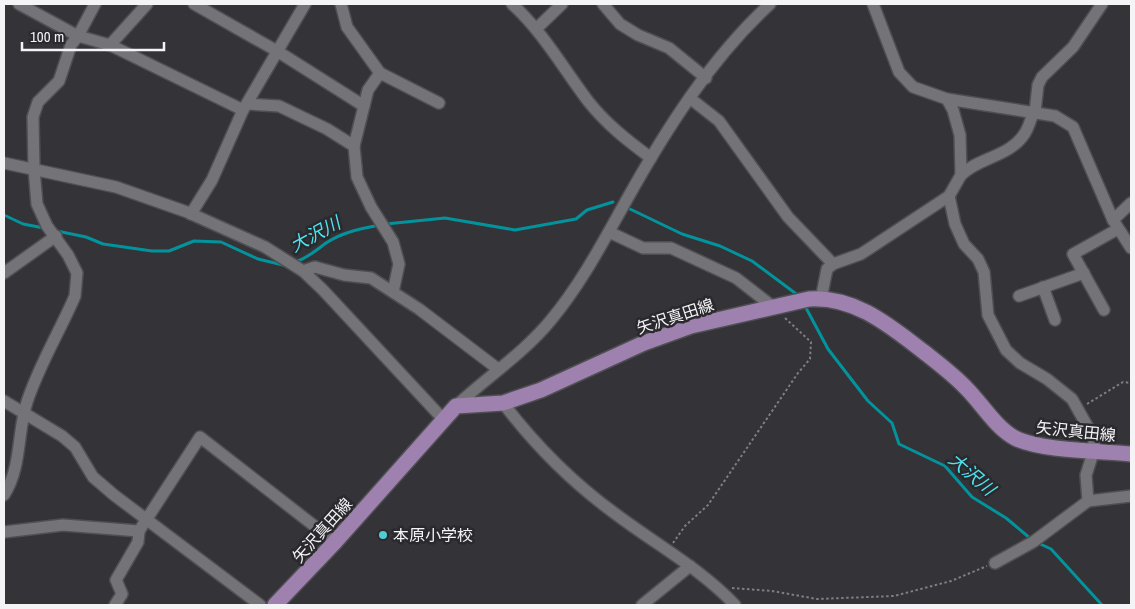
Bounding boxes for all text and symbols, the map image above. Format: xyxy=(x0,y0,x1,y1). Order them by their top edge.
scale bar xyxy=(22,20,165,52)
text: 100 m xyxy=(30,26,64,47)
water label: 大沢川 xyxy=(285,209,346,258)
street label: 矢沢真田線 xyxy=(634,293,716,339)
street label: 矢沢真田線 xyxy=(1035,416,1117,446)
water label: 大沢川 xyxy=(943,447,1002,502)
street label: 矢沢真田線 xyxy=(287,493,357,567)
place label: 本原小学校 xyxy=(393,524,473,546)
marker: 本原小学校 xyxy=(377,529,389,541)

